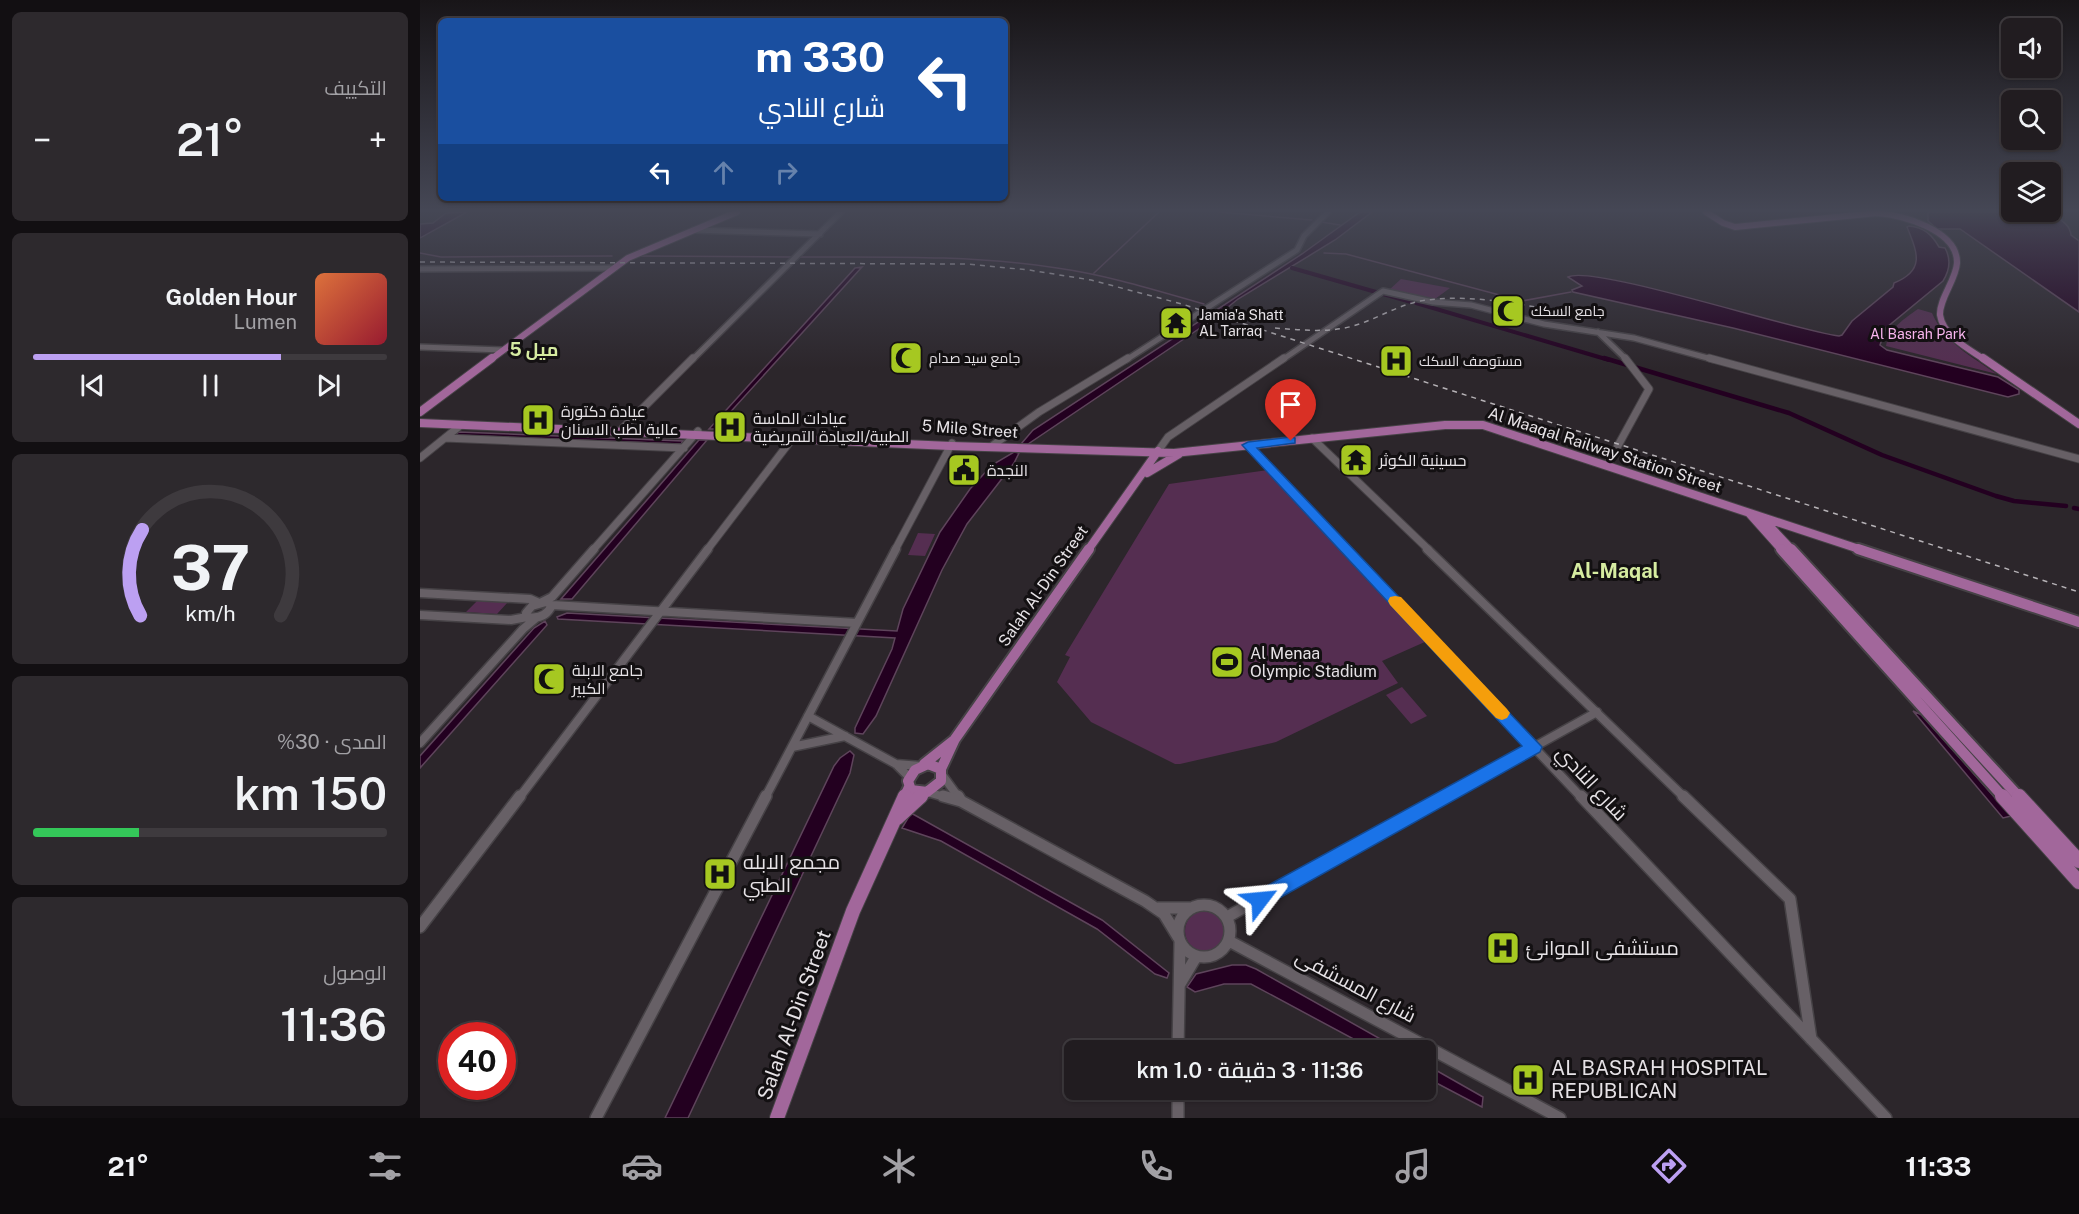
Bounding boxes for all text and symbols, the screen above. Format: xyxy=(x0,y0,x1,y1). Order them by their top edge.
map controls xyxy=(2001,18,2061,222)
button: sound xyxy=(2001,18,2061,78)
text: 330 m xyxy=(755,32,885,81)
icon: left xyxy=(906,42,984,120)
text: التكييف xyxy=(324,76,387,100)
button: search xyxy=(2001,90,2061,150)
text: شارع النادي xyxy=(758,91,885,123)
text: 21° xyxy=(176,113,244,166)
text: − xyxy=(33,121,51,159)
text: + xyxy=(369,121,387,159)
icon: left xyxy=(644,156,677,189)
icon: ahead xyxy=(707,156,740,189)
icon: right xyxy=(770,156,803,189)
button: layers xyxy=(2001,162,2061,222)
text: Golden Hour xyxy=(166,284,297,310)
mosque icon: جامع السكك xyxy=(1490,293,1526,329)
place label: جامع السكك xyxy=(1531,303,1604,320)
temple icon: Jamia'a Shatt AL Tarraq xyxy=(1158,305,1194,341)
place label: Jamia'a Shatt AL Tarraq xyxy=(1199,307,1284,339)
text: Lumen xyxy=(234,310,297,334)
park label: Al Basrah Park xyxy=(1870,326,1966,342)
district label: 5 ميل xyxy=(510,339,558,361)
mosque icon: جامع سيد صدام xyxy=(888,340,924,376)
hospital icon: مستوصف السكك xyxy=(1378,343,1414,379)
place label: جامع سيد صدام xyxy=(929,350,1020,368)
place label: مستوصف السكك xyxy=(1419,353,1522,369)
icon: previous xyxy=(76,369,109,402)
icon: pause xyxy=(194,369,227,402)
icon: next xyxy=(312,369,345,402)
pin xyxy=(1265,379,1316,441)
icon: arrive xyxy=(1274,388,1307,421)
hospital icon: عيادة دكتورة عالية لطب الاسنان xyxy=(520,402,556,438)
place label: عيادة دكتورة عالية لطب الاسنان xyxy=(561,402,679,440)
street label: Al Maaqal Railway Station Street xyxy=(1486,403,1724,497)
hospital icon: عيادات الماسة الطبية/العيادة التمريضية xyxy=(712,409,748,445)
place label: عيادات الماسة الطبية/العيادة التمريضية xyxy=(753,409,909,446)
street label: 5 Mile Street xyxy=(921,416,1019,442)
temple icon: حسينية الكوثر xyxy=(1338,442,1374,478)
place label: حسينية الكوثر xyxy=(1378,451,1466,470)
public building icon: النجدة xyxy=(946,452,982,488)
place label: النجدة xyxy=(987,461,1028,480)
street label: Salah Al-Din Street xyxy=(994,522,1092,650)
text: 37 xyxy=(170,531,250,604)
district label: Al-Maqal xyxy=(1571,559,1659,583)
text: km/h xyxy=(185,601,235,626)
sports icon: Al Menaa Olympic Stadium xyxy=(1209,644,1245,680)
place label: Al Menaa Olympic Stadium xyxy=(1250,644,1377,681)
mosque icon: جامع الابلة الكبير xyxy=(531,661,567,697)
place label: جامع الابلة الكبير xyxy=(571,661,643,698)
text: المدى · 30% xyxy=(277,730,387,754)
street label: شارع النادي xyxy=(1548,740,1633,828)
text: 150 km xyxy=(234,767,387,820)
place label: مجمع الابله الطبي xyxy=(743,850,840,901)
hospital icon: مجمع الابله الطبي xyxy=(702,856,738,892)
position arrow xyxy=(1228,868,1292,932)
street label: Salah Al-Din Street xyxy=(752,927,836,1103)
hospital icon: مستشفى الموانئ xyxy=(1485,930,1521,966)
place label: مستشفى الموانئ xyxy=(1526,936,1679,961)
street label: شارع المسشفى xyxy=(1291,944,1420,1030)
text: الوصول xyxy=(323,961,387,985)
text: 11:36 xyxy=(280,998,387,1051)
speed limit sign: 40 xyxy=(438,1022,516,1100)
place label: AL BASRAH HOSPITAL REPUBLICAN xyxy=(1551,1056,1768,1103)
text: 11:36 · 3 دقيقة · 1.0 km xyxy=(1136,1057,1364,1083)
hospital icon: AL BASRAH HOSPITAL REPUBLICAN xyxy=(1510,1062,1546,1098)
icon: filters xyxy=(364,1145,406,1187)
icon: car xyxy=(621,1145,663,1187)
icon: climate xyxy=(878,1145,920,1187)
icon: phone xyxy=(1135,1145,1177,1187)
icon: music xyxy=(1392,1145,1434,1187)
icon: directions xyxy=(1648,1145,1690,1187)
text: 21° xyxy=(107,1150,149,1182)
text: 11:33 xyxy=(1905,1150,1972,1182)

